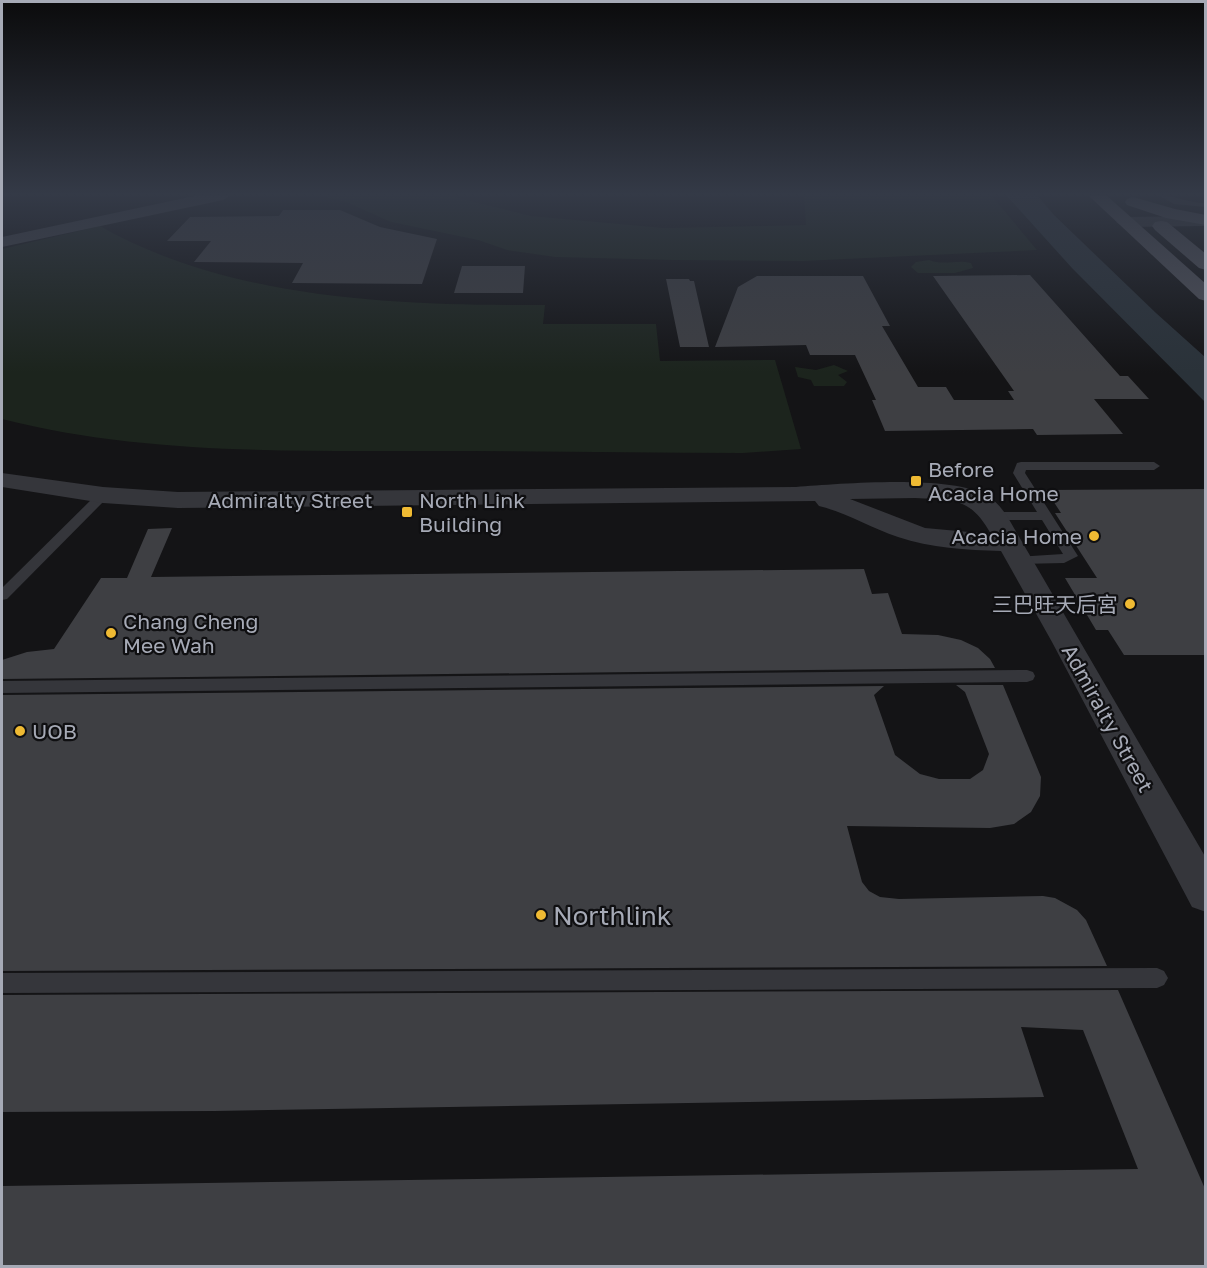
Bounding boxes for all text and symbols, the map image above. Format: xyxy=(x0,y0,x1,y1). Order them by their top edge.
place label: Before Acacia Home xyxy=(928,456,1059,506)
marker: Before Acacia Home xyxy=(909,474,923,488)
street label: Admiralty Street xyxy=(207,487,373,513)
place label: North Link Building xyxy=(419,487,525,537)
marker: North Link Building xyxy=(400,505,414,519)
place label: Acacia Home xyxy=(951,523,1082,549)
marker: Acacia Home xyxy=(1087,529,1101,543)
place label: 三巴旺天后宮 xyxy=(992,591,1118,617)
marker: 三巴旺天后宮 xyxy=(1123,597,1137,611)
place label: Chang Cheng Mee Wah xyxy=(123,608,258,658)
marker: Chang Cheng Mee Wah xyxy=(104,626,118,640)
street label: Admiralty Street xyxy=(1057,639,1159,797)
place label: UOB xyxy=(32,718,77,744)
marker: UOB xyxy=(13,724,27,738)
place label: Northlink xyxy=(553,900,672,931)
marker: Northlink xyxy=(534,908,548,922)

